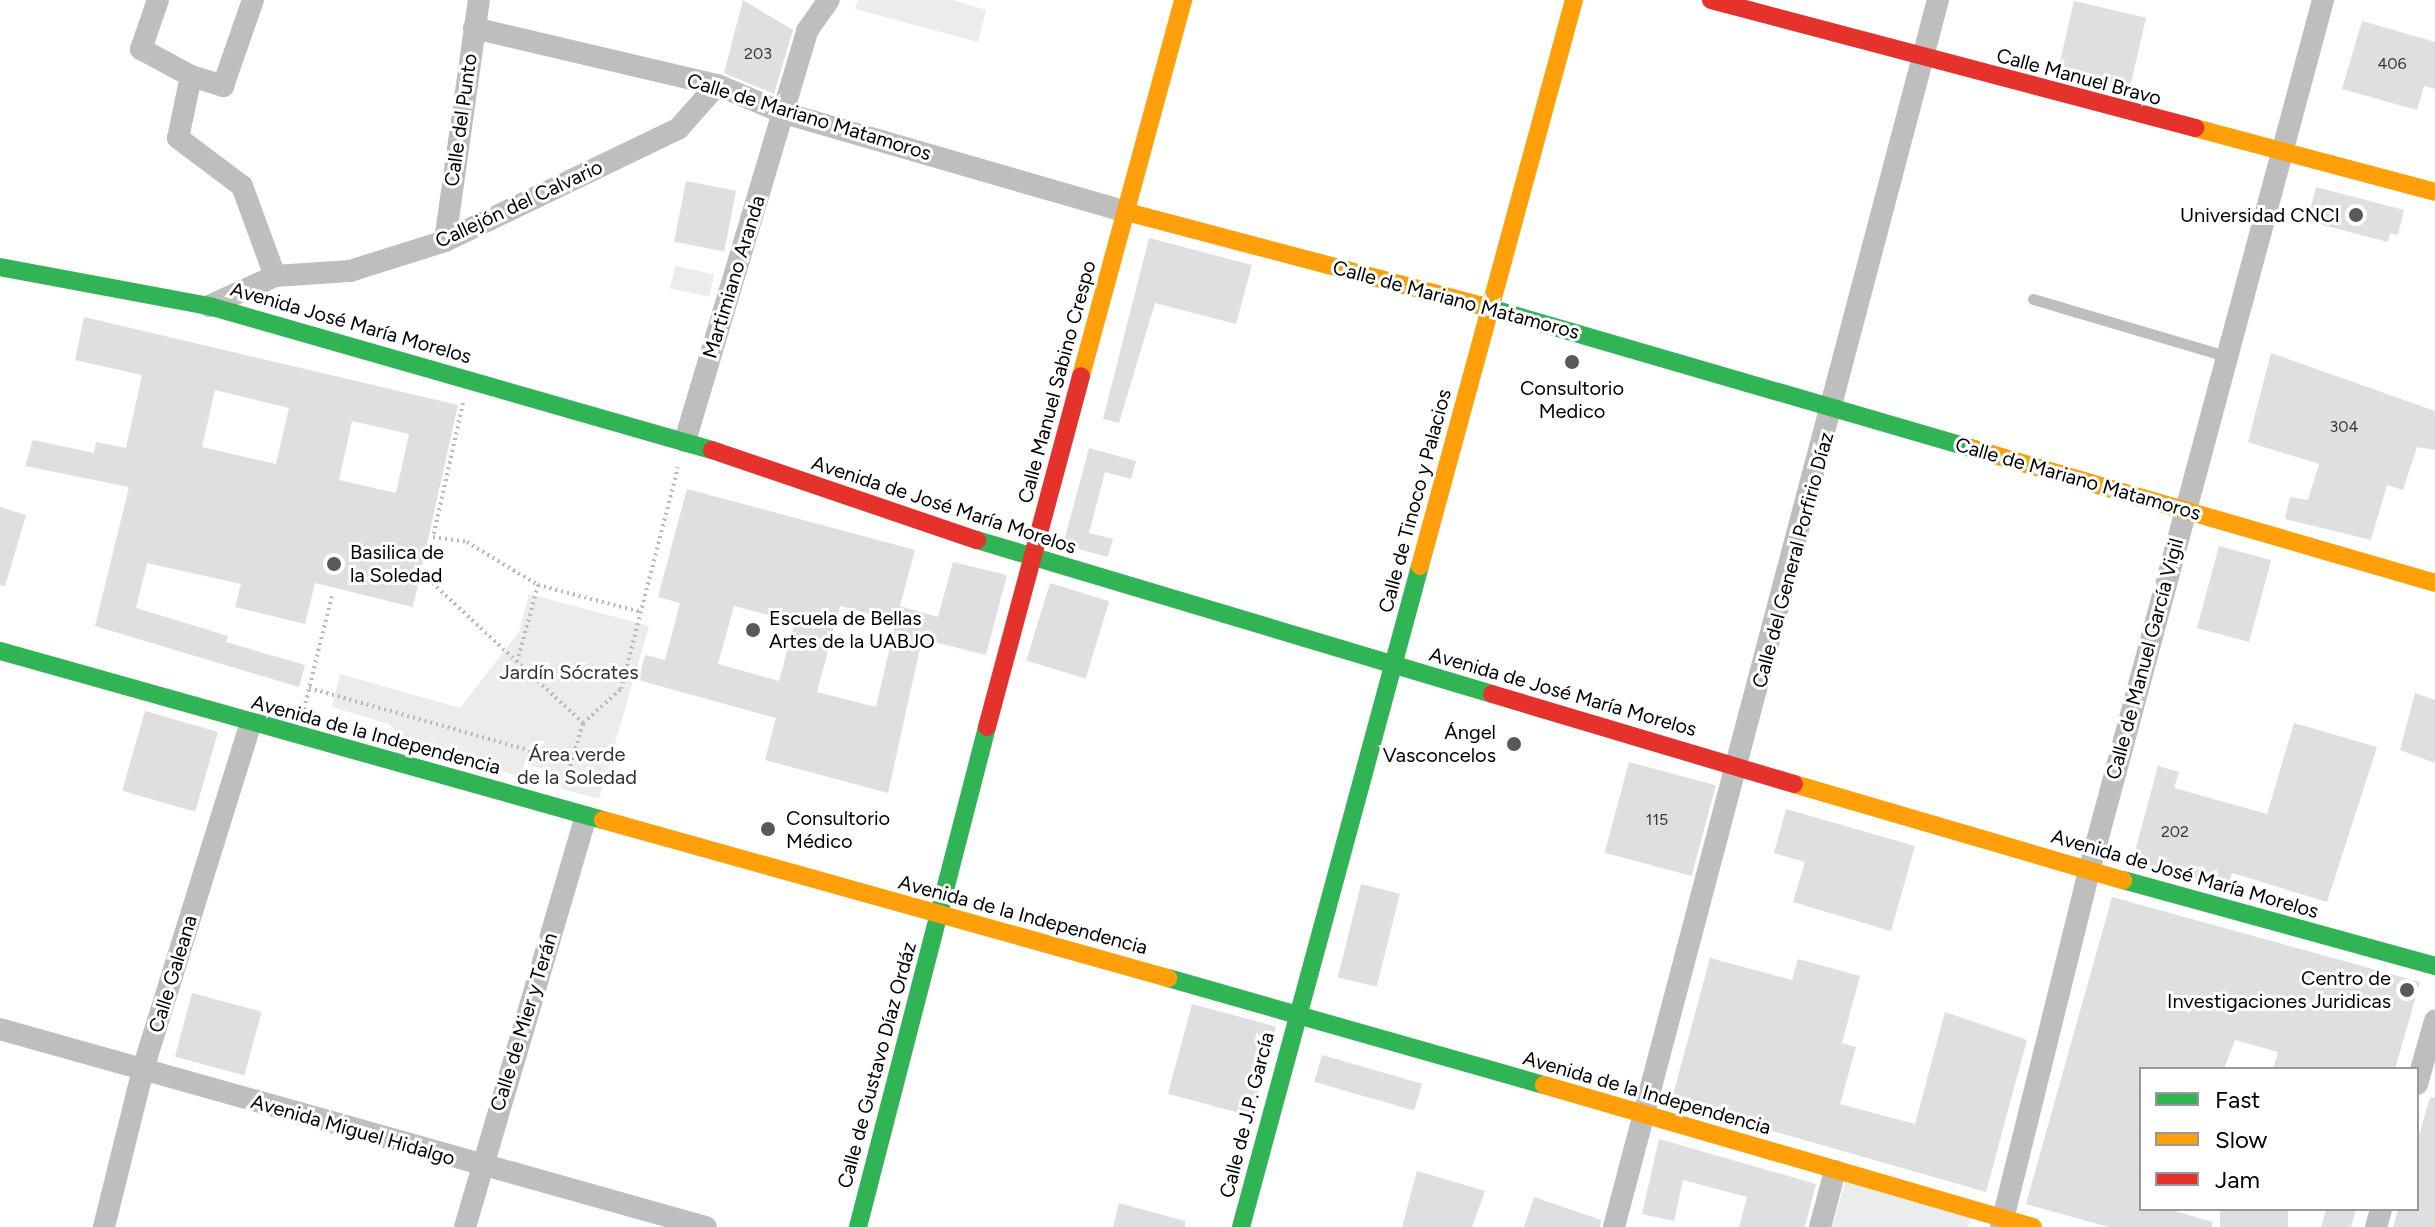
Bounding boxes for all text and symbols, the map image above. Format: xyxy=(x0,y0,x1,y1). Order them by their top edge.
street label: Calle Manuel Bravo xyxy=(1994,43,2164,111)
house number: 203 xyxy=(744,44,772,64)
street label: Calle del Punto xyxy=(440,52,482,188)
house number: 406 xyxy=(2377,54,2407,74)
street label: Calle de Mariano Matamoros xyxy=(684,68,934,166)
street label: Callejón del Calvario xyxy=(432,155,606,253)
street label: Martimiano Aranda xyxy=(698,193,770,361)
place label: Universidad CNCI xyxy=(2180,203,2340,227)
marker: Universidad CNCI xyxy=(2347,206,2365,224)
street label: Calle de Mariano Matamoros xyxy=(1330,255,1582,345)
street label: Calle Manuel Sabino Crespo xyxy=(1013,258,1101,506)
street label: Avenida José María Morelos xyxy=(228,277,474,369)
marker: Consultorio Medico xyxy=(1561,351,1583,373)
place label: Consultorio Medico xyxy=(1520,376,1624,423)
street label: Calle de Tinoco y Palacios xyxy=(1374,386,1456,616)
house number: 304 xyxy=(2330,417,2358,437)
street label: Calle del General Porfirio Díaz xyxy=(1747,429,1839,691)
street label: Calle de Mariano Matamoros xyxy=(1952,432,2204,526)
street label: Avenida de José María Morelos xyxy=(809,451,1079,559)
street label: Calle de Manuel García Vigil xyxy=(2101,536,2189,782)
place label: Basilica de la Soledad xyxy=(350,540,444,587)
marker: Basilica de la Soledad xyxy=(325,555,343,573)
place label: Escuela de Bellas Artes de la UABJO xyxy=(769,606,935,653)
marker: Escuela de Bellas Artes de la UABJO xyxy=(744,621,762,639)
street label: Avenida de José María Morelos xyxy=(1427,642,1699,742)
park label: Jardín Sócrates xyxy=(499,660,639,684)
street label: Avenida de la Independencia xyxy=(249,690,503,780)
place label: Ángel Vasconcelos xyxy=(1383,720,1496,767)
marker: Ángel Vasconcelos xyxy=(1503,733,1525,755)
park label: Área verde de la Soledad xyxy=(517,743,637,790)
place label: Consultorio Médico xyxy=(786,806,890,853)
house number: 115 xyxy=(1646,810,1668,830)
marker: Consultorio Médico xyxy=(757,818,779,840)
house number: 202 xyxy=(2161,822,2189,842)
street label: Avenida de José María Morelos xyxy=(2049,824,2321,924)
street label: Avenida de la Independencia xyxy=(896,870,1150,960)
street label: Calle Galeana xyxy=(144,912,202,1036)
street label: Calle de Mier y Terán xyxy=(485,930,563,1114)
street label: Calle de Gustavo Díaz Ordáz xyxy=(833,939,921,1191)
place label: Centro de Investigaciones Juridicas xyxy=(2167,966,2391,1013)
marker: Centro de Investigaciones Juridicas xyxy=(2398,981,2416,999)
street label: Calle de J.P. García xyxy=(1215,1030,1279,1200)
street label: Avenida de la Independencia xyxy=(1520,1046,1774,1140)
legend xyxy=(2139,1067,2419,1211)
text: Fast xyxy=(2215,1085,2260,1114)
street label: Avenida Miguel Hidalgo xyxy=(248,1089,458,1171)
text: Slow xyxy=(2215,1125,2267,1154)
text: Jam xyxy=(2215,1165,2260,1194)

